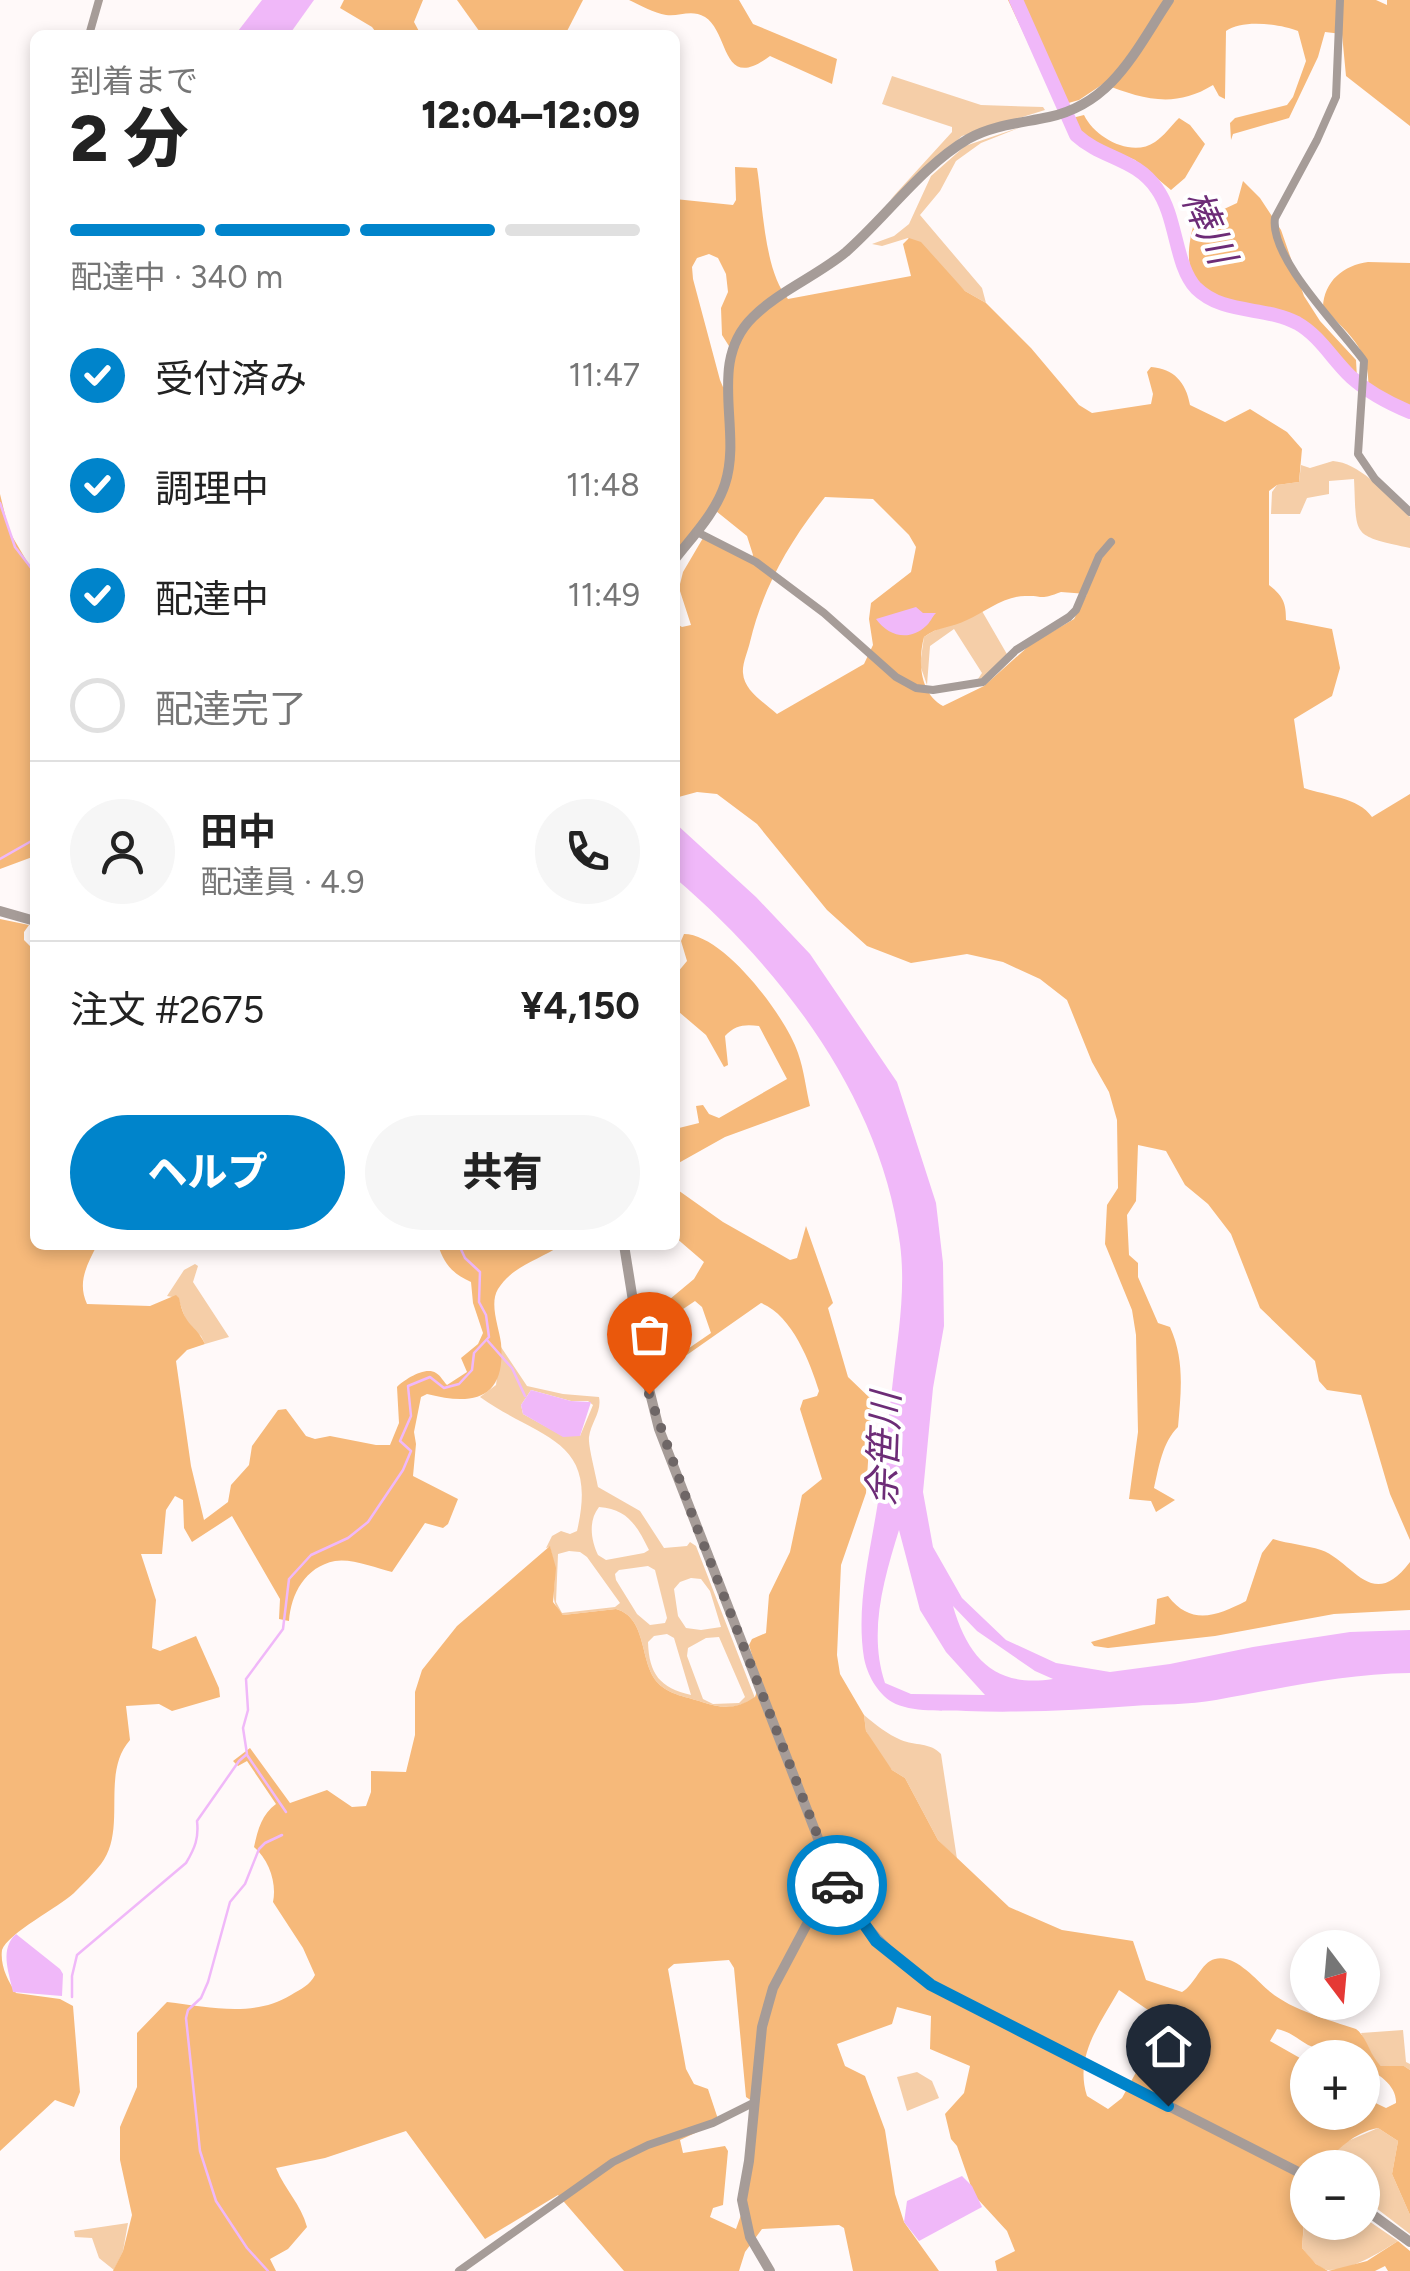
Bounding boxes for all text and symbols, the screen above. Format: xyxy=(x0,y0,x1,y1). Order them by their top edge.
text: 到着まで xyxy=(70,62,198,100)
text: 12:04–12:09 xyxy=(421,92,640,138)
text: 2 分 xyxy=(70,99,188,177)
water label: 棒川 xyxy=(1173,183,1247,275)
text: 配達中 · 340 m xyxy=(70,258,283,296)
icon: check xyxy=(70,348,125,403)
text: 受付済み xyxy=(155,356,307,402)
text: 11:47 xyxy=(568,356,640,394)
icon: check xyxy=(70,458,125,513)
text: 調理中 xyxy=(155,466,269,512)
text: 11:48 xyxy=(566,466,640,504)
icon: check xyxy=(70,568,125,623)
text: 配達中 xyxy=(155,576,269,622)
text: 11:49 xyxy=(567,576,640,614)
text: 配達完了 xyxy=(155,686,307,732)
button: person xyxy=(70,799,175,904)
button: phone xyxy=(535,799,640,904)
text: 田中 xyxy=(200,809,276,855)
text: 配達員 · 4.9 xyxy=(200,863,365,901)
text: ¥4,150 xyxy=(521,983,640,1029)
text: 注文 #2675 xyxy=(70,987,264,1033)
button: ヘルプ xyxy=(70,1115,345,1230)
button: 共有 xyxy=(365,1115,640,1230)
pin xyxy=(607,1292,692,1395)
icon: bag xyxy=(622,1307,677,1362)
water label: 余笹川 xyxy=(859,1387,909,1507)
courier xyxy=(787,1835,887,1935)
icon: car xyxy=(810,1858,865,1913)
north arrow xyxy=(1290,1930,1380,2020)
map controls xyxy=(1290,1930,1380,2240)
pin xyxy=(1126,2004,1211,2107)
icon: home xyxy=(1141,2019,1196,2074)
button: + xyxy=(1290,2040,1380,2130)
button: − xyxy=(1290,2150,1380,2240)

